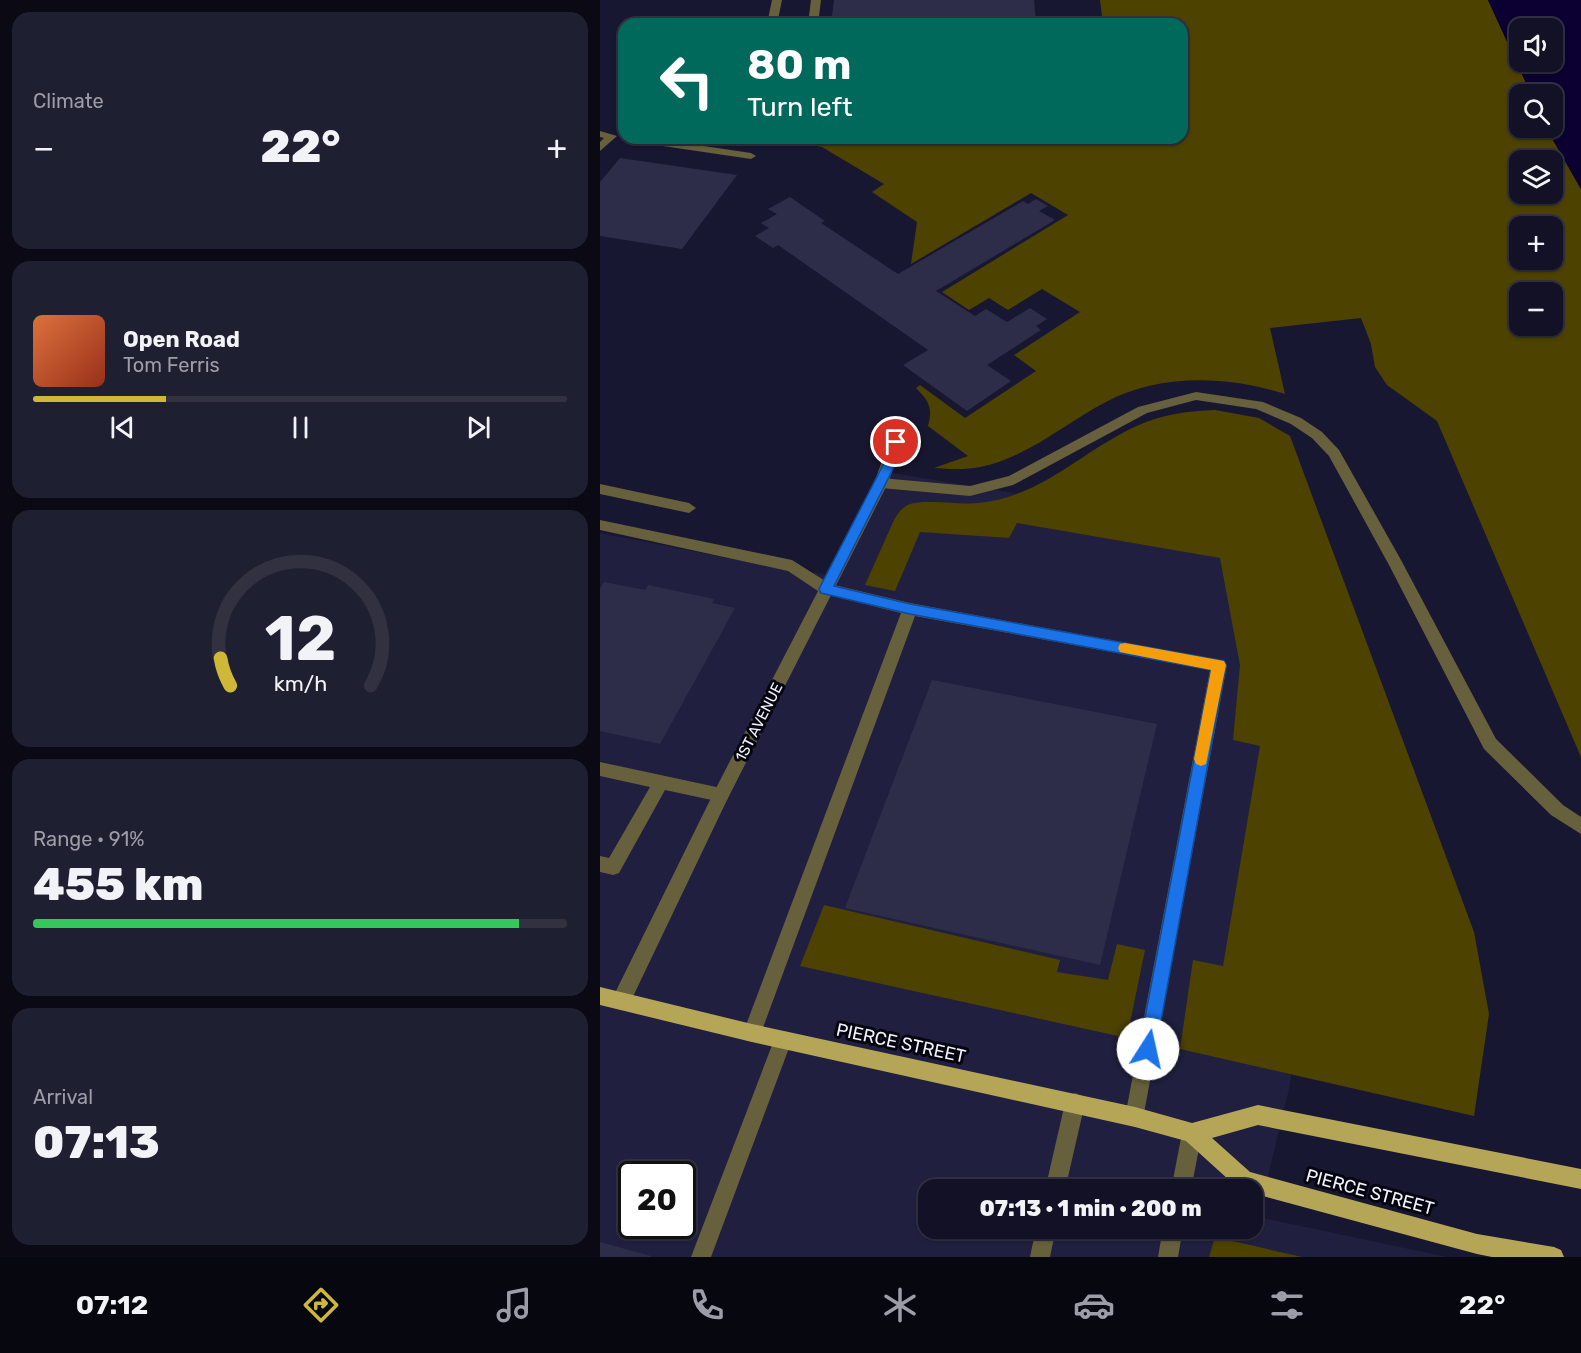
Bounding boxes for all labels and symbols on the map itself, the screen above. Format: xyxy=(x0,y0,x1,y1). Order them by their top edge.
pin xyxy=(870,416,921,467)
street label: 1ST AVENUE xyxy=(732,680,786,764)
position arrow xyxy=(1116,1017,1180,1081)
street label: PIERCE STREET xyxy=(834,1019,968,1067)
speed limit sign: 20 xyxy=(618,1161,696,1239)
street label: PIERCE STREET xyxy=(1303,1164,1437,1220)

